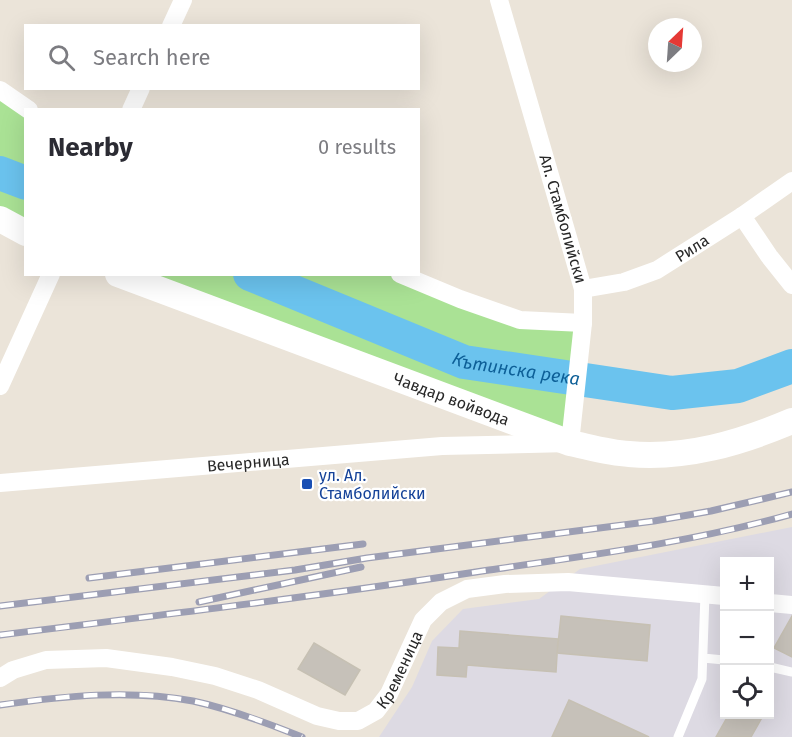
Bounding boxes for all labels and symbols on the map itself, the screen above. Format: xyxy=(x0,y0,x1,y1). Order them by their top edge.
north arrow xyxy=(648,18,702,72)
street label: Ал. Стамболийски xyxy=(536,152,590,286)
street label: Рила xyxy=(671,230,712,266)
water label: Кътинска река xyxy=(449,347,581,390)
street label: Чавдар войвода xyxy=(391,368,512,429)
street label: Вечерница xyxy=(206,449,290,475)
place label: ул. Ал. Стамболийски xyxy=(319,466,426,503)
marker: ул. Ал. Стамболийски xyxy=(300,477,314,491)
street label: Кременица xyxy=(372,628,426,712)

